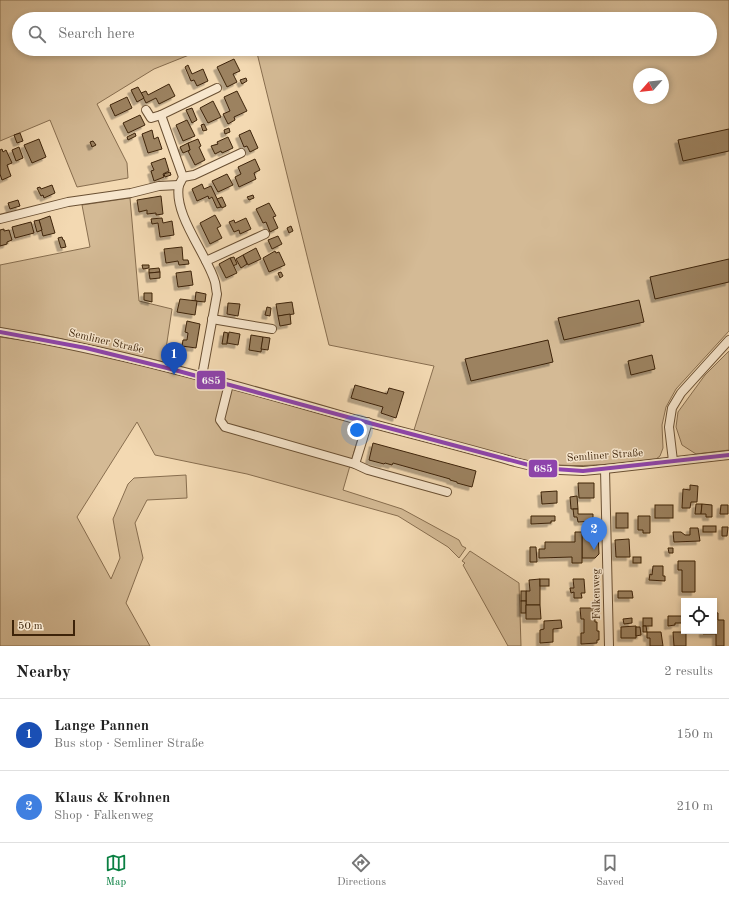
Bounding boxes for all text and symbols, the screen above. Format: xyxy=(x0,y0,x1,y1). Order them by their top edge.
search box xyxy=(12,12,717,56)
icon: search xyxy=(26,23,48,45)
text: Search here xyxy=(58,27,135,42)
north arrow xyxy=(633,68,669,104)
street label: Semliner Straße xyxy=(67,328,145,356)
pin: 1 xyxy=(161,342,187,375)
line badge: 685 xyxy=(196,370,226,390)
text: 685 xyxy=(201,376,221,387)
your location xyxy=(347,420,367,440)
street label: Semliner Straße xyxy=(566,448,644,464)
line badge: 685 xyxy=(528,459,558,478)
text: 685 xyxy=(533,464,553,475)
pin: 2 xyxy=(581,517,607,550)
street label: Falkenweg xyxy=(591,568,603,620)
map controls xyxy=(681,598,717,634)
button: locate xyxy=(681,598,717,634)
scale bar xyxy=(12,618,75,637)
text: 50 m xyxy=(18,621,43,632)
text: Nearby xyxy=(16,664,71,681)
text: 2 results xyxy=(664,665,713,678)
text: Lange Pannen xyxy=(54,719,149,734)
text: 1 xyxy=(25,728,33,741)
text: 150 m xyxy=(676,728,713,741)
text: Bus stop · Semliner Straße xyxy=(54,737,204,750)
text: Klaus & Krohnen xyxy=(54,791,170,806)
text: 2 xyxy=(25,800,33,813)
text: 210 m xyxy=(676,800,713,813)
text: Shop · Falkenweg xyxy=(54,809,153,822)
tab: Map xyxy=(105,852,127,890)
tab: Directions xyxy=(337,852,386,890)
tab: Saved xyxy=(596,852,624,890)

